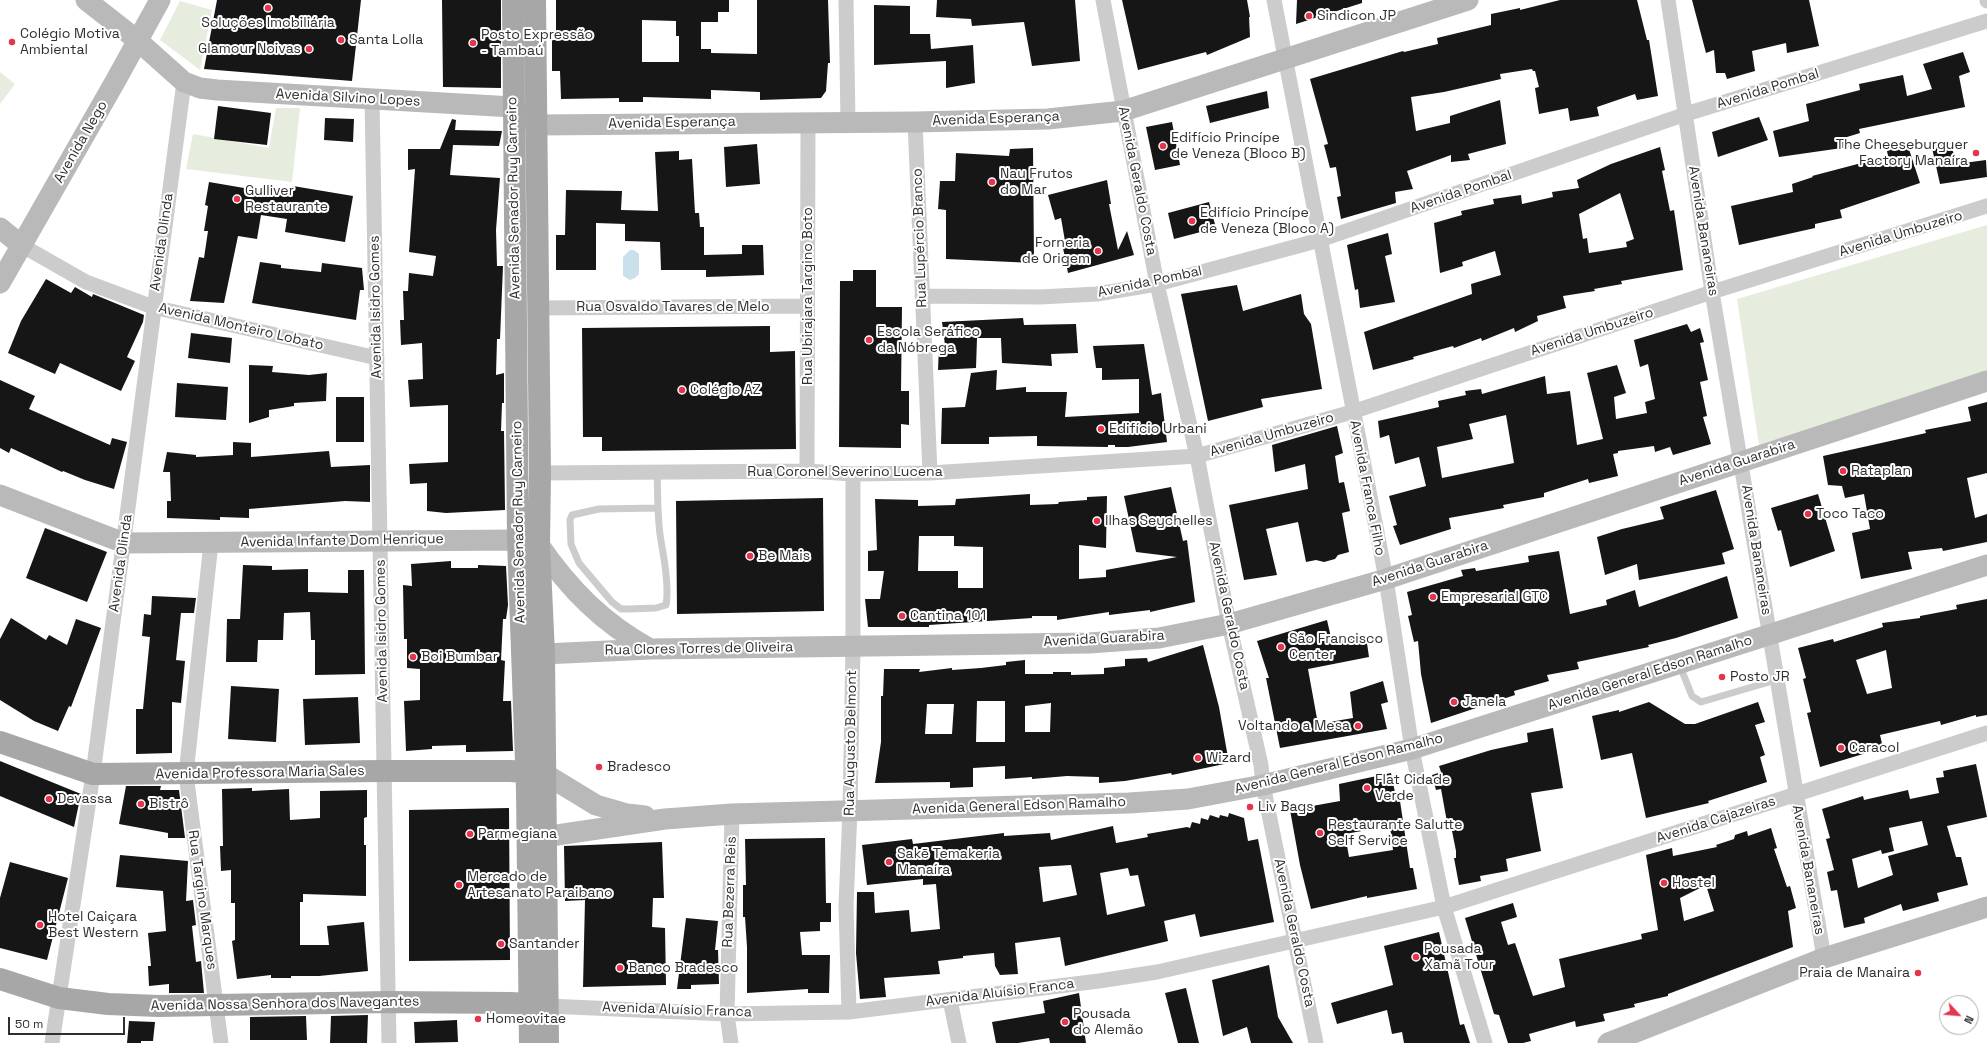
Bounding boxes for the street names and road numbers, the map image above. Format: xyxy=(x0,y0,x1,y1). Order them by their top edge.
street label: Avenida Pombal xyxy=(1715,65,1821,113)
street label: Avenida Silvino Lopes xyxy=(275,86,421,110)
street label: Avenida Senador Ruy Carneiro xyxy=(504,97,524,299)
street label: Avenida Nego xyxy=(51,98,111,186)
street label: Avenida Geraldo Costa xyxy=(1114,105,1160,257)
street label: Avenida Esperança xyxy=(932,108,1060,130)
street label: Avenida Esperança xyxy=(608,113,736,133)
street label: Avenida Bananeiras xyxy=(1684,165,1722,297)
street label: Avenida Pombal xyxy=(1408,167,1514,217)
street label: Rua Lupércio Branco xyxy=(909,168,931,308)
street label: Avenida Olinda xyxy=(147,192,177,292)
street label: Rua Ubirajara Targino Boto xyxy=(800,207,816,385)
street label: Avenida Umbuzeiro xyxy=(1837,207,1965,261)
street label: Avenida Isidro Gomes xyxy=(366,235,386,379)
street label: Avenida Pombal xyxy=(1096,263,1204,301)
street label: Rua Osvaldo Tavares de Melo xyxy=(576,299,770,315)
street label: Avenida Monteiro Lobato xyxy=(157,300,325,354)
street label: Avenida Umbuzeiro xyxy=(1528,304,1656,360)
street label: Avenida Umbuzeiro xyxy=(1208,409,1336,461)
street label: Avenida Franca Filho xyxy=(1346,419,1388,557)
street label: Avenida Senador Ruy Carneiro xyxy=(509,421,529,623)
street label: Avenida Guarabira xyxy=(1677,436,1797,490)
street label: Rua Coronel Severino Lucena xyxy=(747,464,943,480)
street label: Avenida Bananeiras xyxy=(1737,484,1775,616)
street label: Avenida Olinda xyxy=(106,513,136,613)
street label: Avenida Infante Dom Henrique xyxy=(240,531,444,551)
street label: Avenida Guarabira xyxy=(1370,537,1490,591)
street label: Avenida Geraldo Costa xyxy=(1205,540,1253,692)
street label: Avenida Isidro Gomes xyxy=(372,559,392,703)
street label: Avenida Guarabira xyxy=(1043,627,1165,651)
street label: Avenida General Edson Ramalho xyxy=(1546,632,1754,714)
street label: Rua Clores Torres de Oliveira xyxy=(605,639,793,659)
street label: Rua Augusto Belmont xyxy=(841,670,861,816)
street label: Avenida General Edson Ramalho xyxy=(1233,730,1445,798)
street label: Avenida Professora Maria Sales xyxy=(155,763,365,783)
street label: Avenida Cajazeiras xyxy=(1654,793,1778,847)
street label: Avenida General Edson Ramalho xyxy=(912,794,1126,818)
street label: Avenida Bananeiras xyxy=(1788,804,1828,936)
street label: Rua Targino Marques xyxy=(184,829,220,971)
street label: Rua Bezerra Reis xyxy=(720,836,740,948)
street label: Avenida Geraldo Costa xyxy=(1270,857,1318,1009)
street label: Avenida Aluísio Franca xyxy=(925,976,1075,1010)
street label: Avenida Nossa Senhora dos Navegantes xyxy=(150,993,420,1015)
street label: Avenida Aluísio Franca xyxy=(602,999,752,1021)

